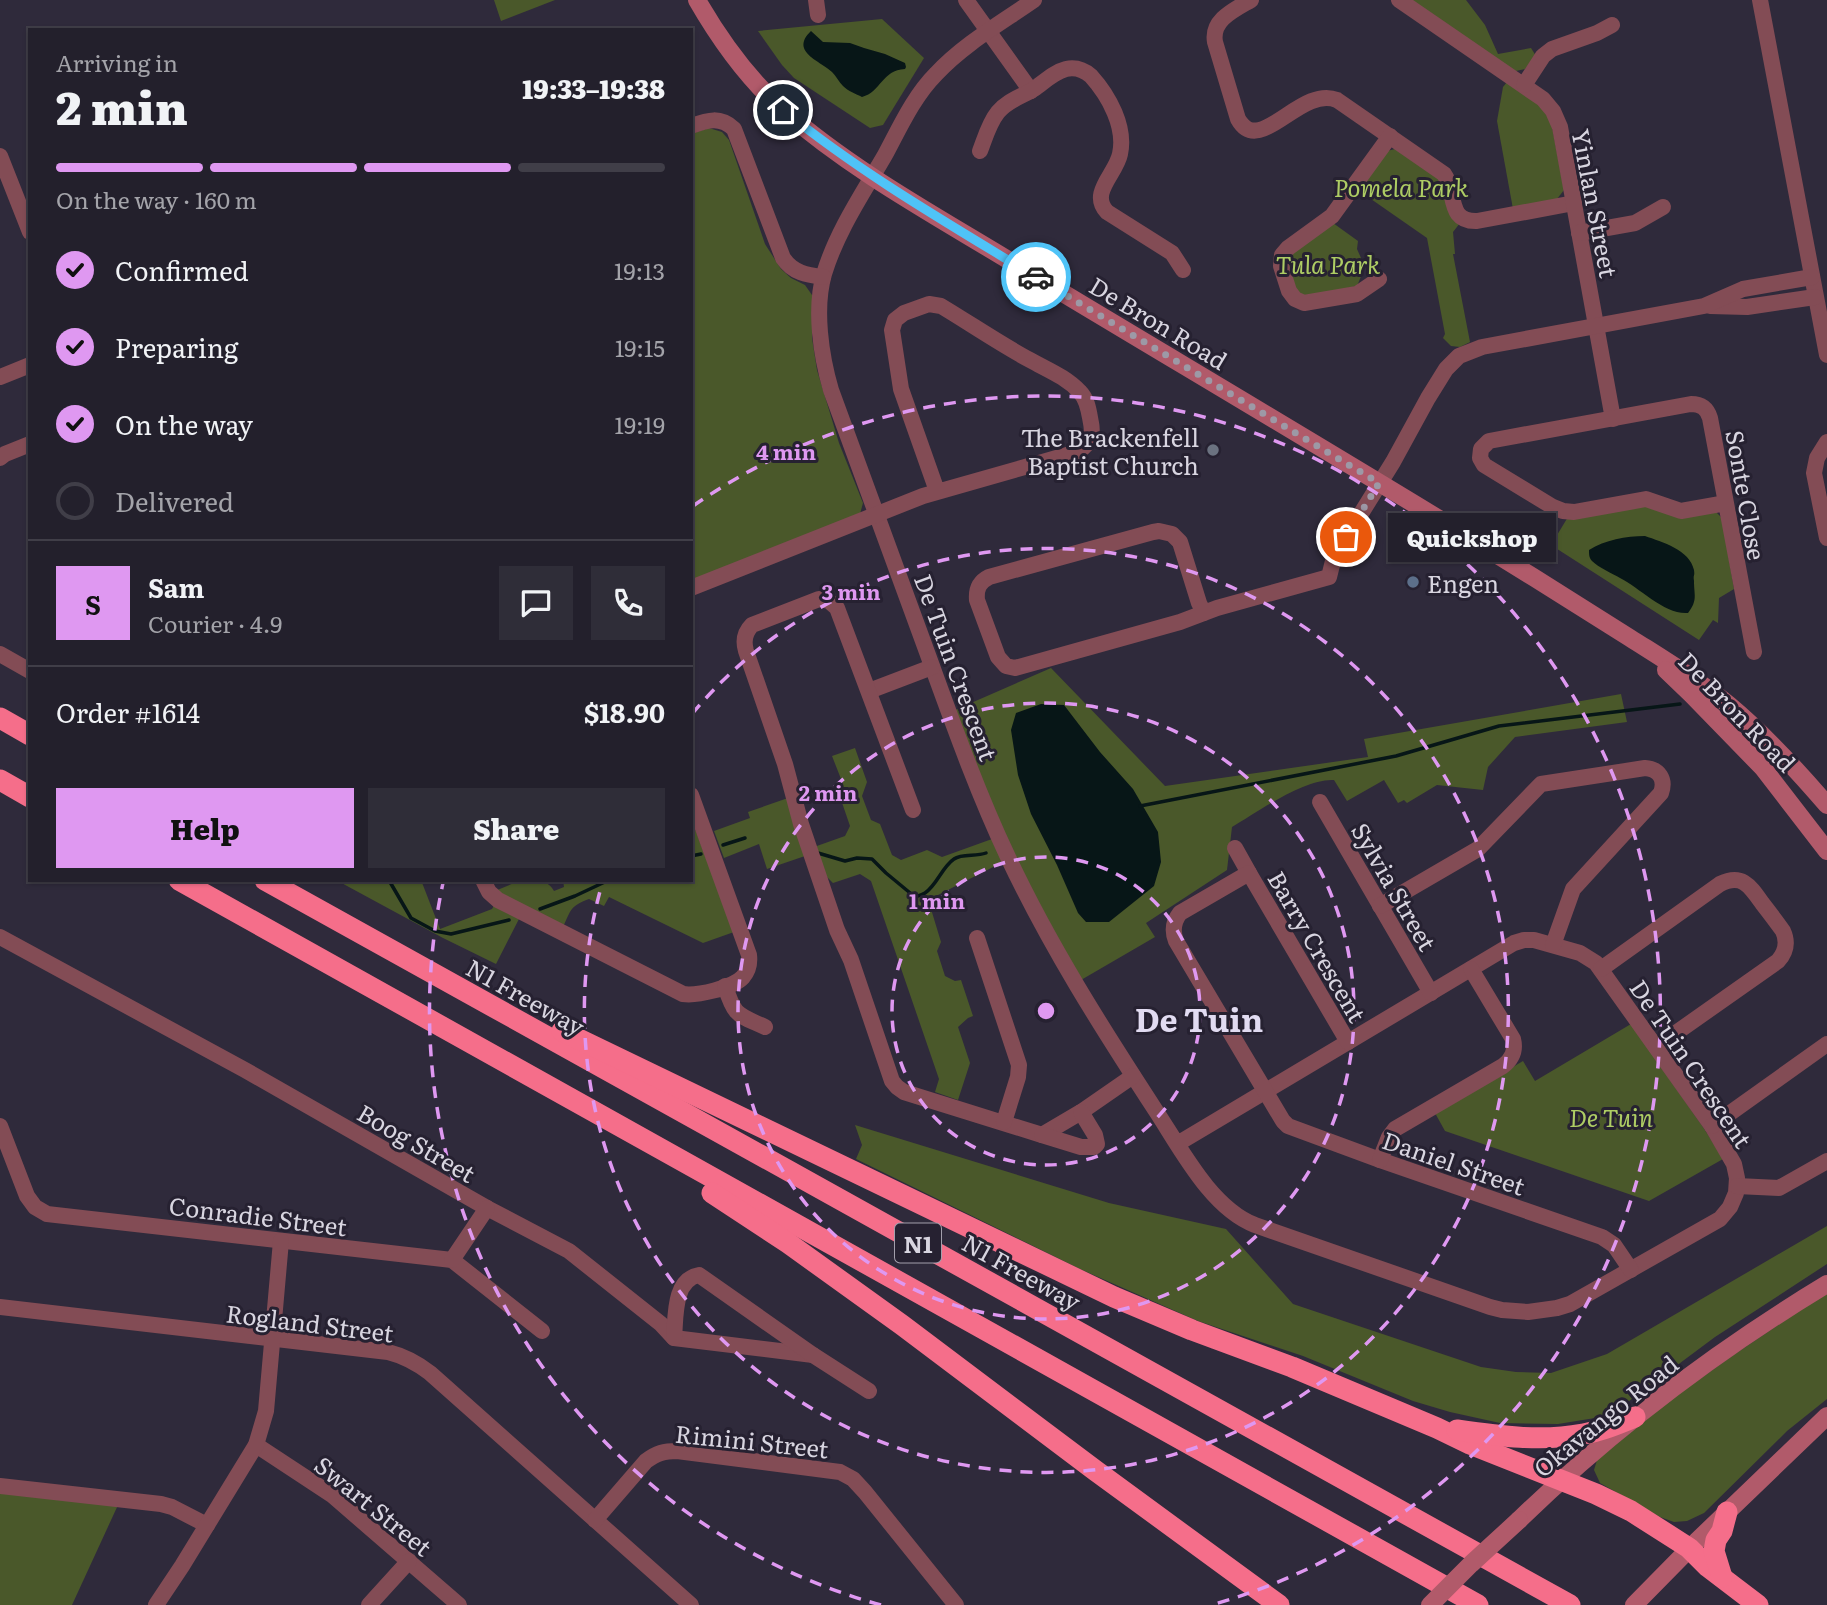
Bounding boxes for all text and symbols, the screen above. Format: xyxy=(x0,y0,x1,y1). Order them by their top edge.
text: Arriving in xyxy=(56,45,178,79)
text: 19:33–19:38 xyxy=(522,68,665,107)
text: 2 min xyxy=(56,71,188,139)
pin xyxy=(753,80,813,140)
icon: home xyxy=(764,91,802,129)
street label: Yinlan Street xyxy=(1564,126,1628,281)
park label: Pomela Park xyxy=(1334,169,1469,204)
text: On the way · 160 m xyxy=(56,182,257,216)
courier xyxy=(1001,242,1071,312)
park label: Tula Park xyxy=(1276,246,1381,281)
text: Confirmed xyxy=(115,250,249,289)
icon: check xyxy=(56,251,94,289)
text: 19:13 xyxy=(614,253,665,287)
icon: car xyxy=(1017,258,1055,296)
street label: De Bron Road xyxy=(1083,267,1235,377)
text: Preparing xyxy=(115,327,238,366)
icon: check xyxy=(56,328,94,366)
text: 19:15 xyxy=(615,330,665,364)
text: On the way xyxy=(115,404,253,443)
icon: check xyxy=(56,405,94,443)
text: 19:19 xyxy=(615,407,665,441)
place label: The Brackenfell Baptist Church xyxy=(1021,419,1199,482)
street label: Sonte Close xyxy=(1718,427,1776,563)
text: 4 min xyxy=(756,435,816,466)
marker: The Brackenfell Baptist Church xyxy=(1205,442,1221,458)
text: Delivered xyxy=(115,481,234,520)
pin xyxy=(1316,507,1376,567)
callout: Quickshop xyxy=(1388,512,1556,562)
icon: bag xyxy=(1327,518,1365,556)
text: Quickshop xyxy=(1406,520,1538,554)
place label: Engen xyxy=(1427,565,1499,600)
button: chat xyxy=(499,566,573,640)
button: phone xyxy=(591,566,665,640)
text: Sam xyxy=(148,567,204,606)
street label: De Tuin Crescent xyxy=(907,569,1007,766)
marker: Engen xyxy=(1405,574,1421,590)
text: 3 min xyxy=(821,575,881,606)
text: S xyxy=(85,584,101,623)
text: Courier · 4.9 xyxy=(148,606,282,640)
street label: De Bron Road xyxy=(1671,643,1805,779)
text: Order #1614 xyxy=(56,692,200,731)
text: $18.90 xyxy=(584,692,665,731)
text: 2 min xyxy=(799,776,858,807)
button: Help xyxy=(56,788,354,868)
button: Share xyxy=(368,788,665,868)
street label: Sylvia Street xyxy=(1344,815,1446,957)
street label: Barry Crescent xyxy=(1260,864,1376,1028)
text: 1 min xyxy=(909,884,965,915)
street label: N1 Freeway xyxy=(460,949,592,1043)
street label: De Tuin Crescent xyxy=(1623,972,1762,1154)
district label: De Tuin xyxy=(1135,994,1263,1042)
centre of rings xyxy=(1034,999,1058,1023)
street label: Boog Street xyxy=(352,1094,483,1190)
park label: De Tuin xyxy=(1569,1099,1653,1134)
street label: Daniel Street xyxy=(1378,1121,1530,1203)
street label: Conradie Street xyxy=(167,1187,349,1243)
road number: N1 xyxy=(895,1224,941,1262)
street label: N1 Freeway xyxy=(956,1224,1088,1318)
street label: Rogland Street xyxy=(224,1294,396,1350)
street label: Okavango Road xyxy=(1525,1346,1685,1484)
street label: Rimini Street xyxy=(674,1415,831,1465)
street label: Swart Street xyxy=(308,1447,440,1563)

